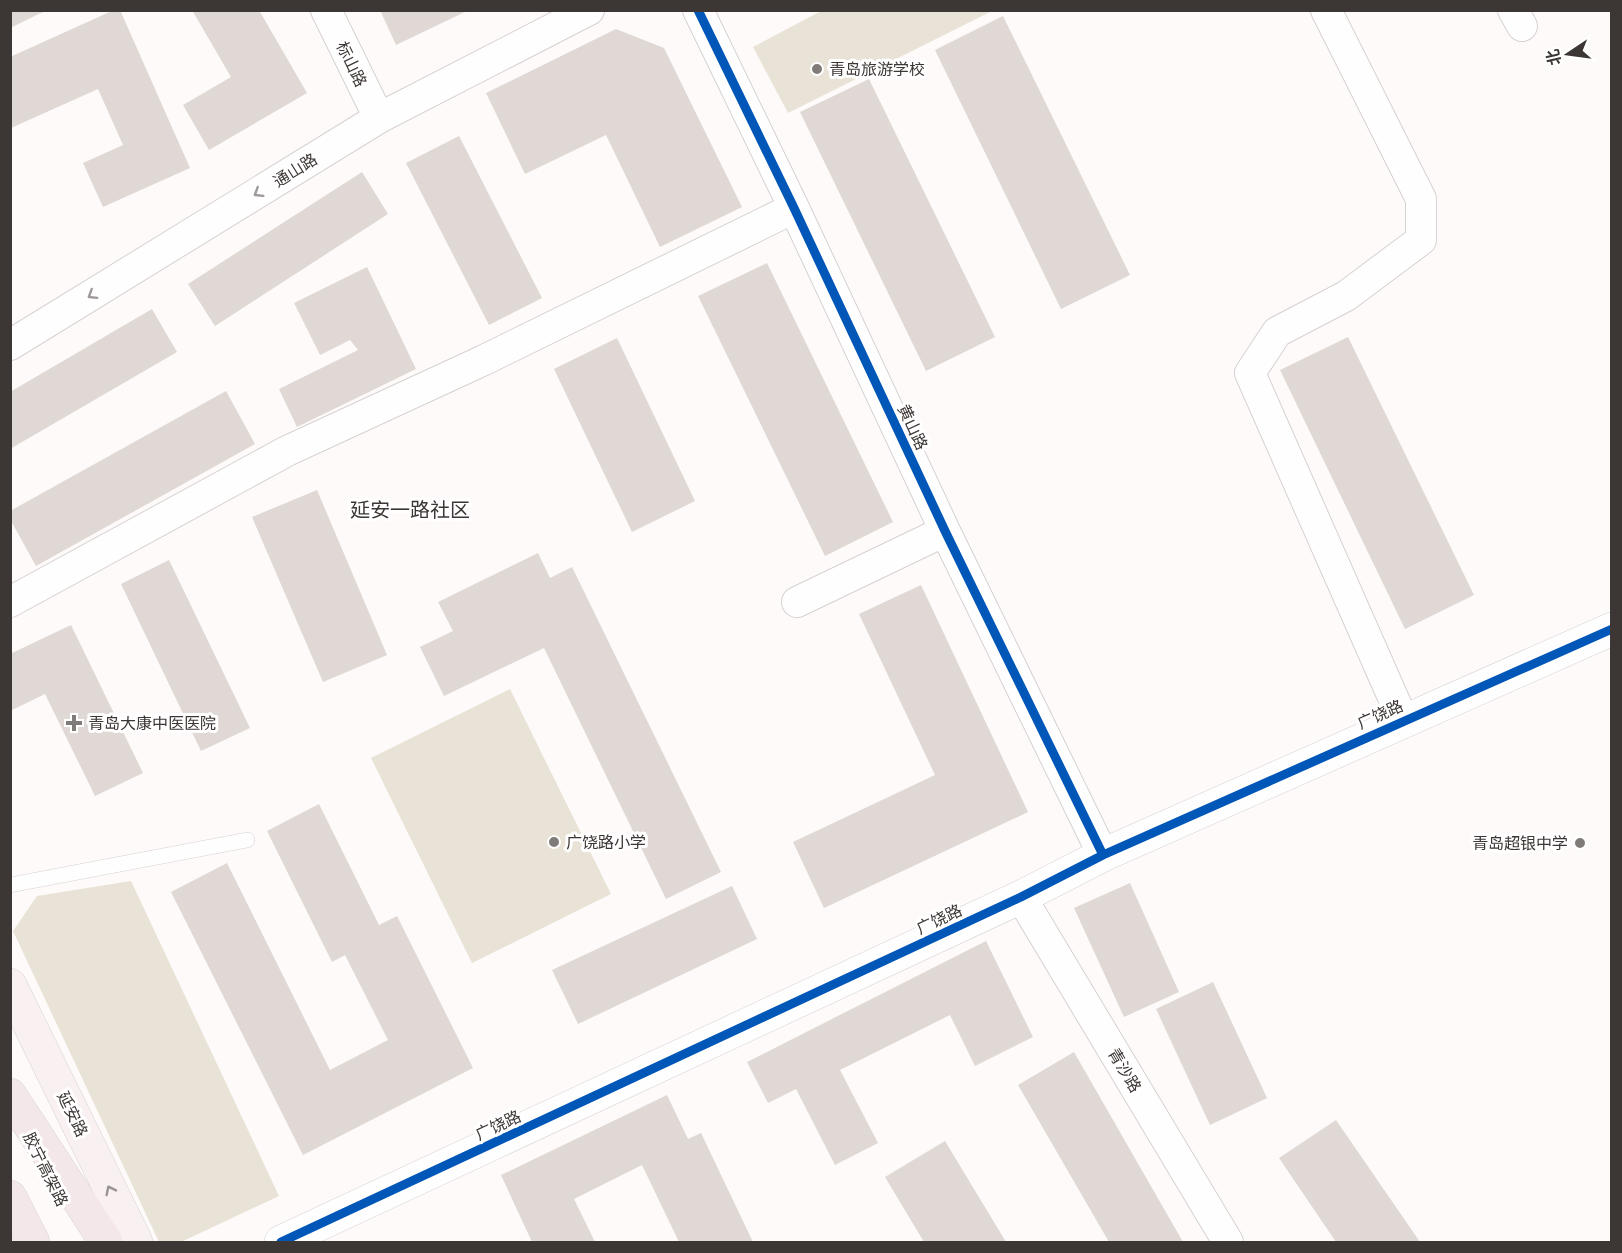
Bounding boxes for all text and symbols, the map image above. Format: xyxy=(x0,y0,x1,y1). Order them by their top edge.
north arrow xyxy=(1538,24,1598,84)
street label: 标山路 xyxy=(331,39,370,91)
text: 北 xyxy=(1544,47,1567,67)
place label: 青岛旅游学校 xyxy=(829,61,925,81)
marker: 青岛旅游学校 xyxy=(810,62,824,76)
street label: 通山路 xyxy=(270,150,322,193)
one-way arrow xyxy=(254,185,264,197)
one-way arrow xyxy=(88,288,98,300)
street label: 黄山路 xyxy=(892,402,930,454)
district label: 延安一路社区 xyxy=(350,499,470,525)
street label: 广饶路 xyxy=(1355,697,1407,735)
marker: 青岛大康中医医院 xyxy=(65,714,83,732)
place label: 青岛大康中医医院 xyxy=(88,715,216,735)
place label: 广饶路小学 xyxy=(566,834,646,854)
marker: 广饶路小学 xyxy=(547,835,561,849)
place label: 青岛超银中学 xyxy=(1472,835,1568,855)
marker: 青岛超银中学 xyxy=(1573,836,1587,850)
street label: 广饶路 xyxy=(914,902,966,940)
street label: 青沙路 xyxy=(1102,1045,1144,1097)
street label: 延安路 xyxy=(52,1089,91,1141)
street label: 广饶路 xyxy=(473,1108,525,1146)
street label: 胶宁高架路 xyxy=(18,1130,71,1210)
one-way arrow xyxy=(106,1185,118,1196)

